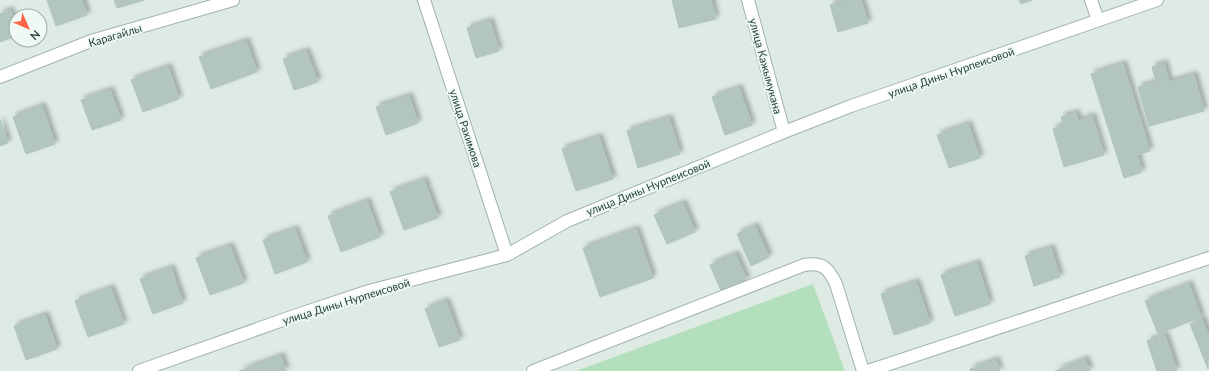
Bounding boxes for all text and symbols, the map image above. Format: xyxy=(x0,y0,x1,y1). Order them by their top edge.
north arrow xyxy=(8,8,48,48)
street label: улица Кажымукана xyxy=(747,17,785,115)
street label: Карагайлы xyxy=(87,21,143,49)
text: N xyxy=(28,28,43,43)
street label: улица Дины Нурпеисовой xyxy=(886,44,1016,100)
street label: улица Рахимова xyxy=(447,87,485,169)
street label: улица Дины Нурпеисовой xyxy=(584,156,712,218)
street label: улица Дины Нурпеисовой xyxy=(281,275,411,327)

